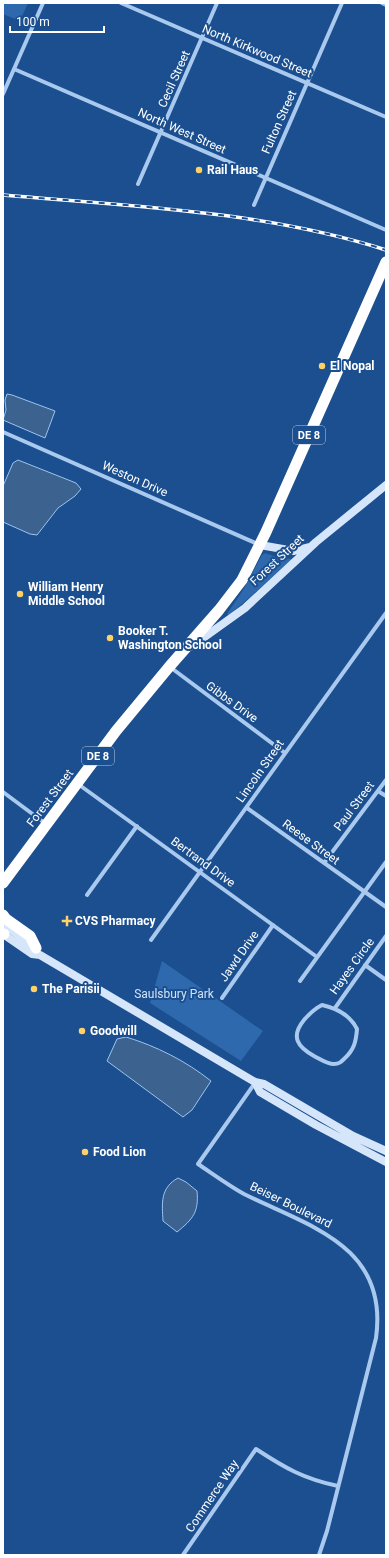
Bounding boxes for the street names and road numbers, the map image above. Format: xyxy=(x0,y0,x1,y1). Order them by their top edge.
street label: North Kirkwood Street xyxy=(200,22,314,81)
street label: Cecil Street xyxy=(155,48,193,110)
street label: Fulton Street xyxy=(259,88,299,156)
street label: North West Street xyxy=(136,105,228,157)
road number: DE 8 xyxy=(293,426,325,444)
street label: Weston Drive xyxy=(100,458,170,500)
street label: Forest Street xyxy=(247,532,307,588)
street label: Gibbs Drive xyxy=(203,678,261,726)
street label: Lincoln Street xyxy=(233,737,287,805)
road number: DE 8 xyxy=(82,747,114,765)
street label: Forest Street xyxy=(24,766,76,830)
street label: Paul Street xyxy=(331,778,377,833)
street label: Reese Street xyxy=(280,817,342,867)
street label: Bertrand Drive xyxy=(168,834,238,890)
street label: Jawd Drive xyxy=(216,928,262,984)
street label: Hayes Circle xyxy=(327,935,377,997)
street label: Beiser Boulevard xyxy=(248,1179,334,1231)
street label: Commerce Way xyxy=(183,1457,242,1535)

